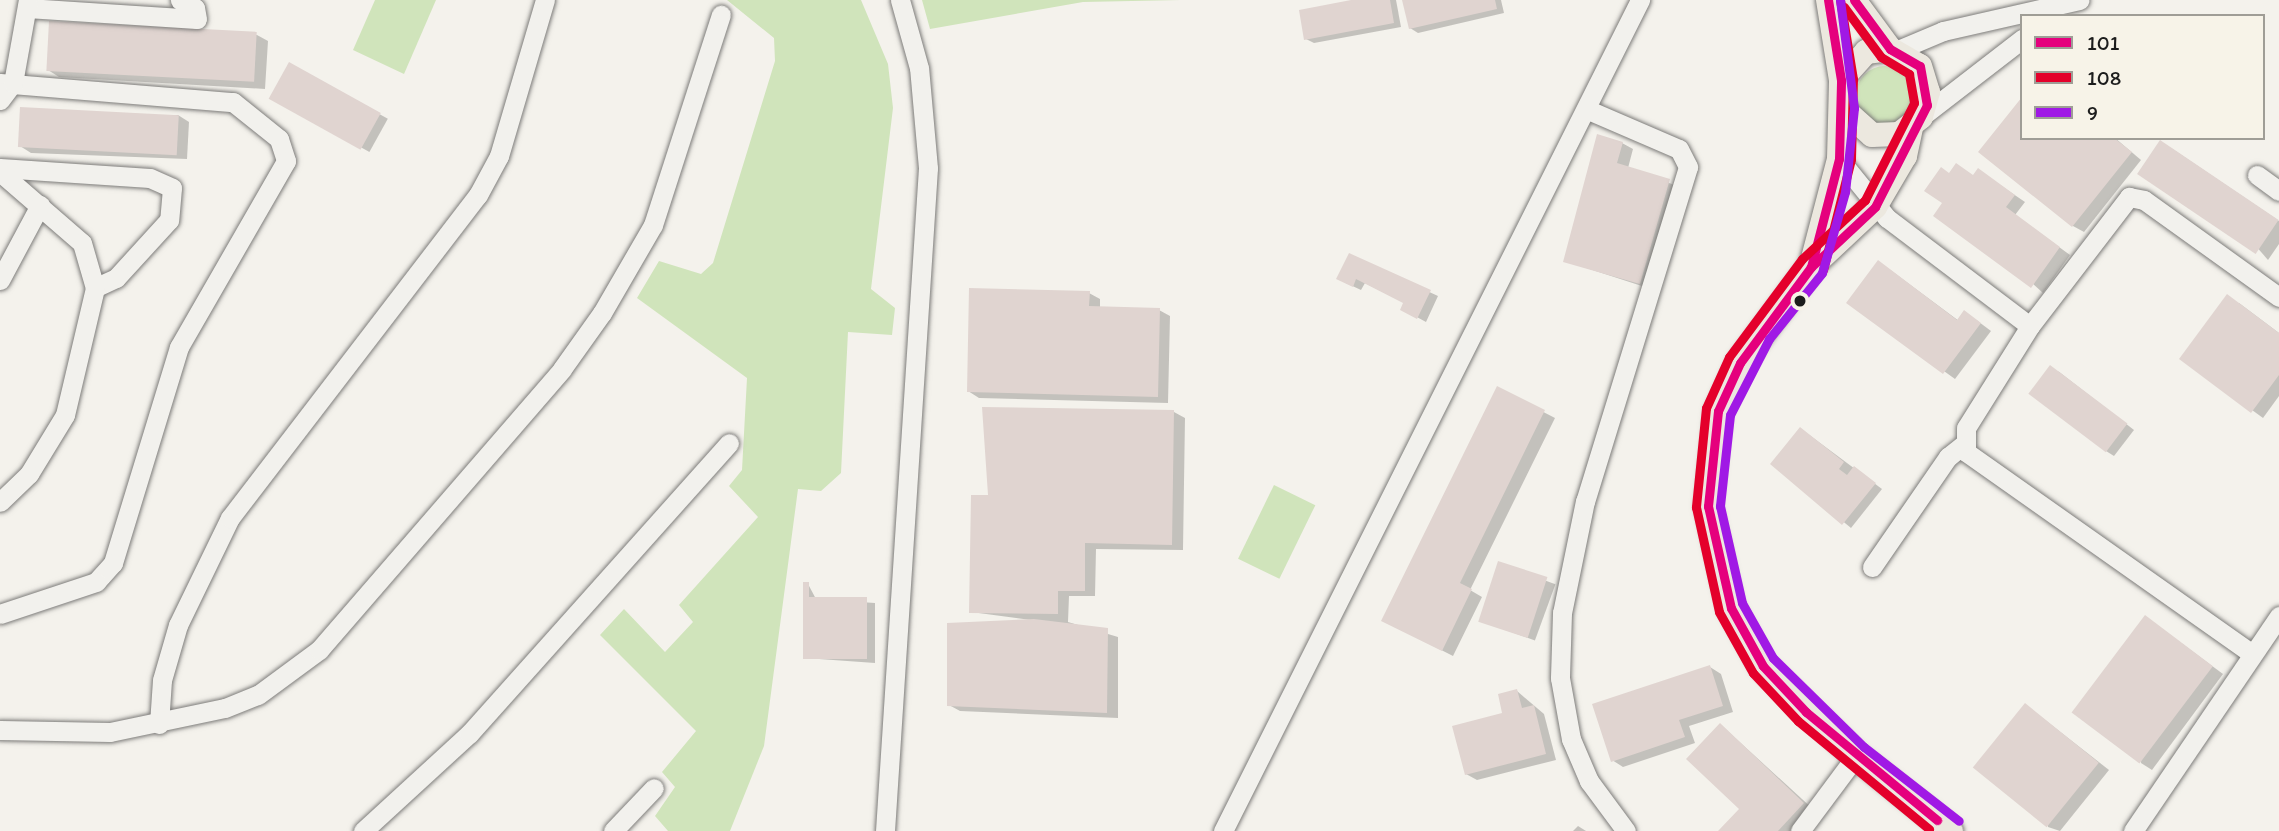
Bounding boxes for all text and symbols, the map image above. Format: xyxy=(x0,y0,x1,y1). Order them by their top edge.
legend xyxy=(2020,14,2265,140)
text: 101 xyxy=(2087,30,2119,55)
text: 108 xyxy=(2087,65,2121,90)
text: 9 xyxy=(2087,100,2098,125)
unlabelled marker xyxy=(1793,294,1807,308)

